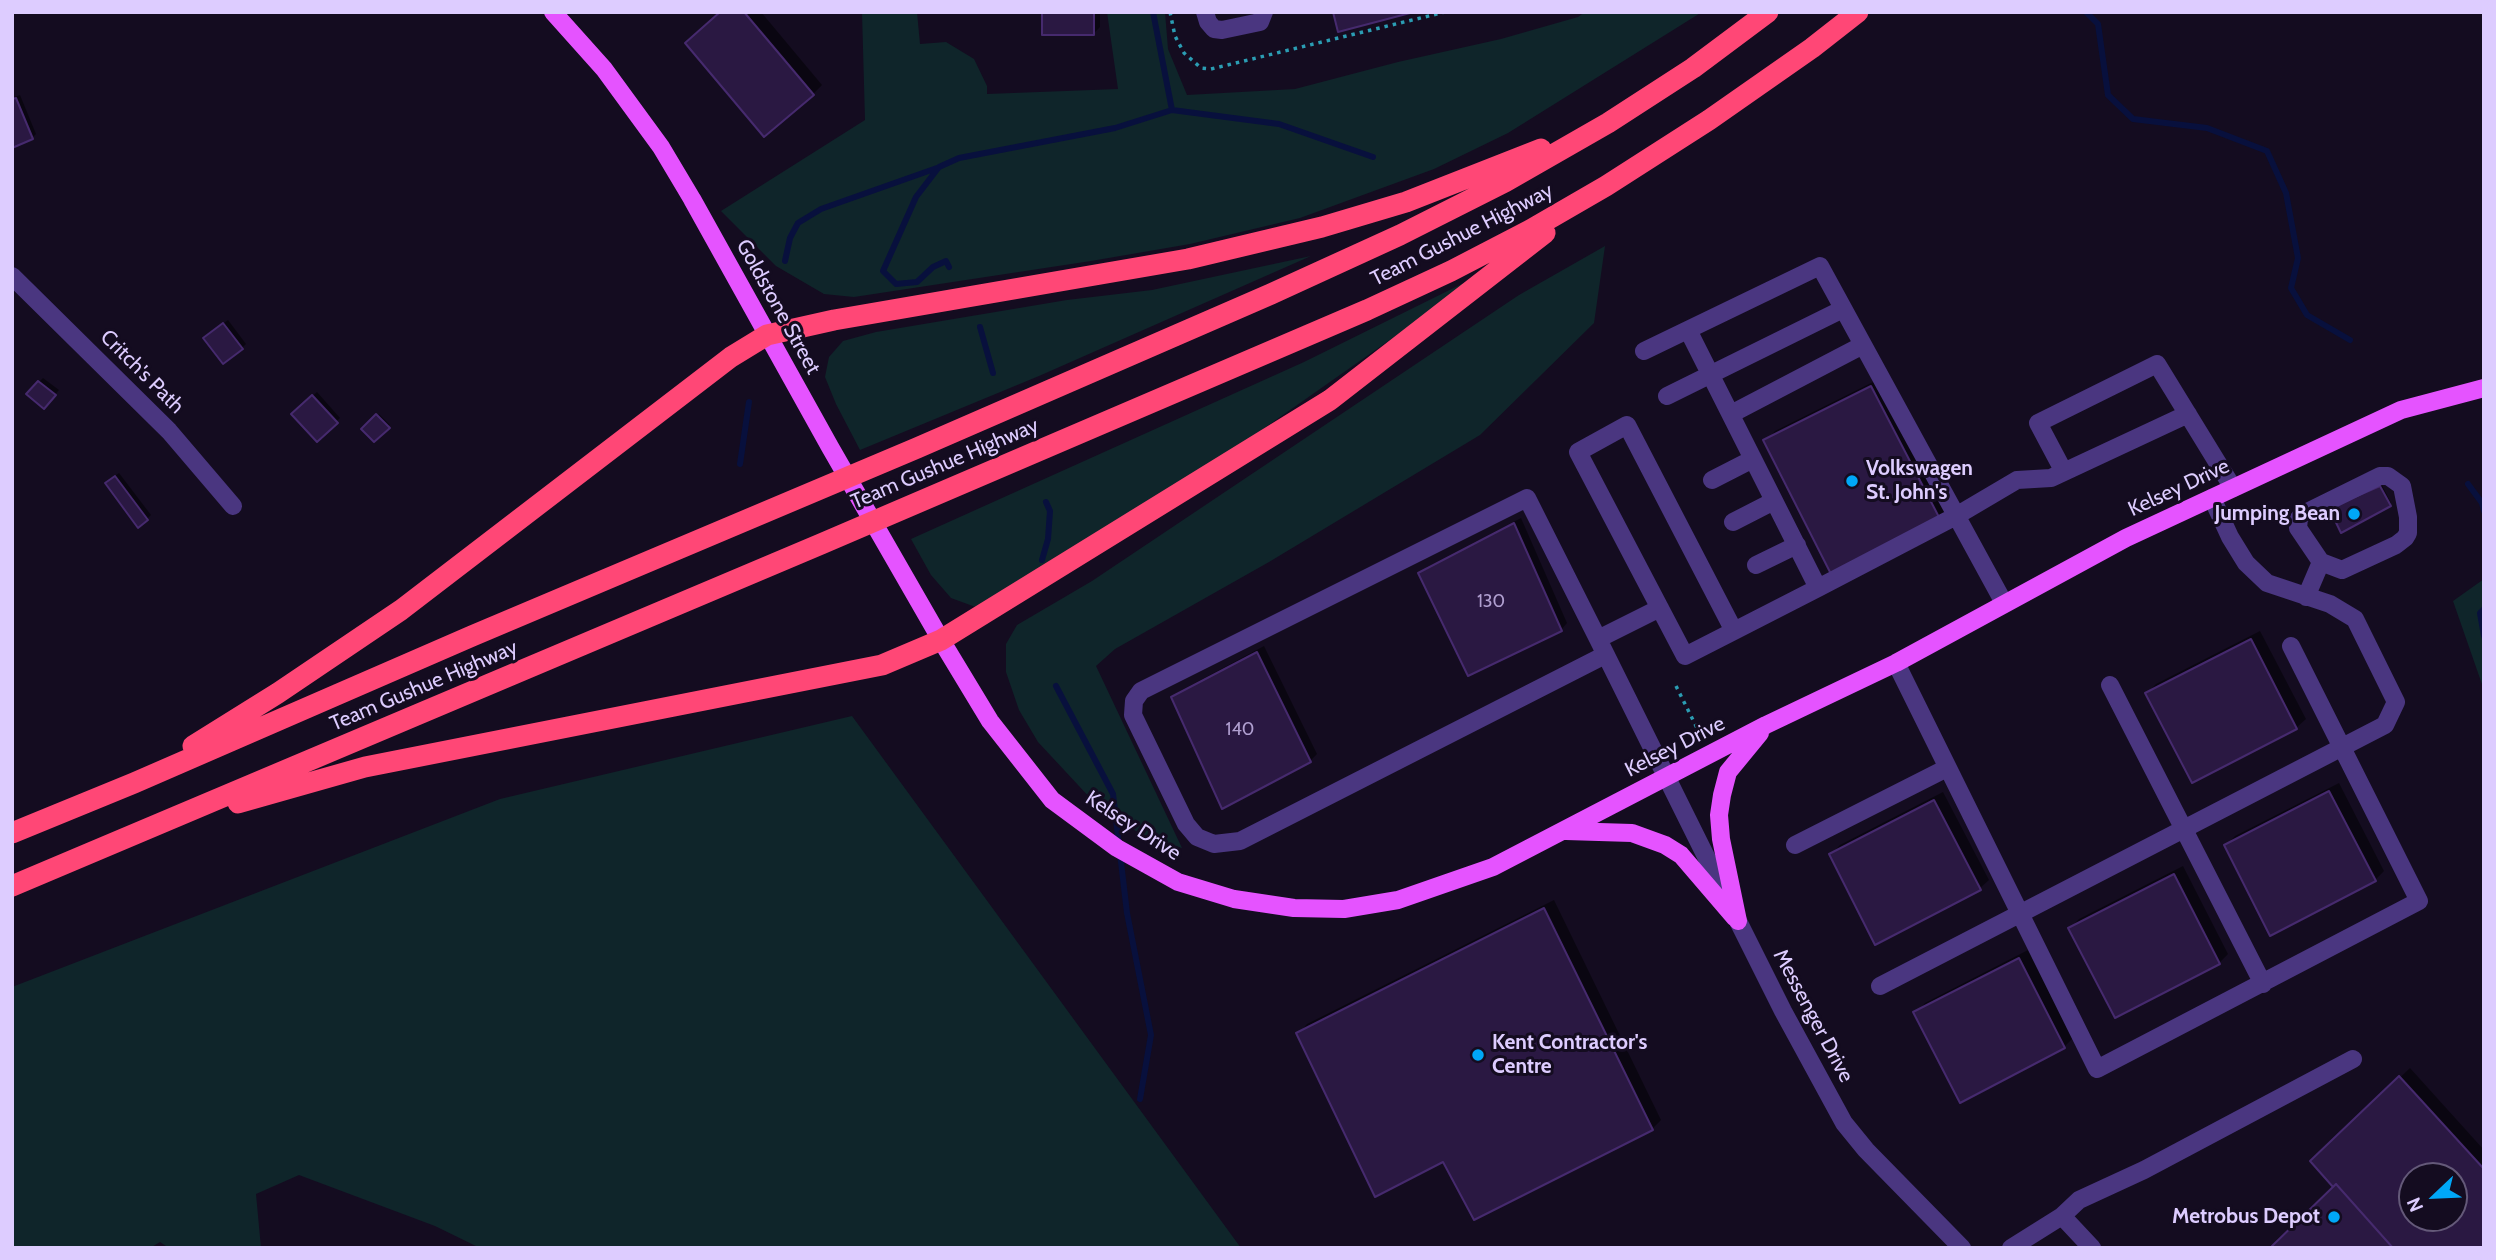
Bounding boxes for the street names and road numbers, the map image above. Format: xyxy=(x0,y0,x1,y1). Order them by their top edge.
street label: Team Gushue Highway xyxy=(1367,178,1557,292)
street label: Goldstone Street xyxy=(731,235,825,379)
street label: Critch's Path xyxy=(95,325,189,419)
street label: Team Gushue Highway xyxy=(847,413,1043,515)
street label: Kelsey Drive xyxy=(2124,454,2234,522)
street label: Team Gushue Highway xyxy=(326,635,522,737)
street label: Kelsey Drive xyxy=(1621,711,1729,783)
street label: Kelsey Drive xyxy=(1081,786,1185,866)
street label: Messenger Drive xyxy=(1767,945,1859,1087)

